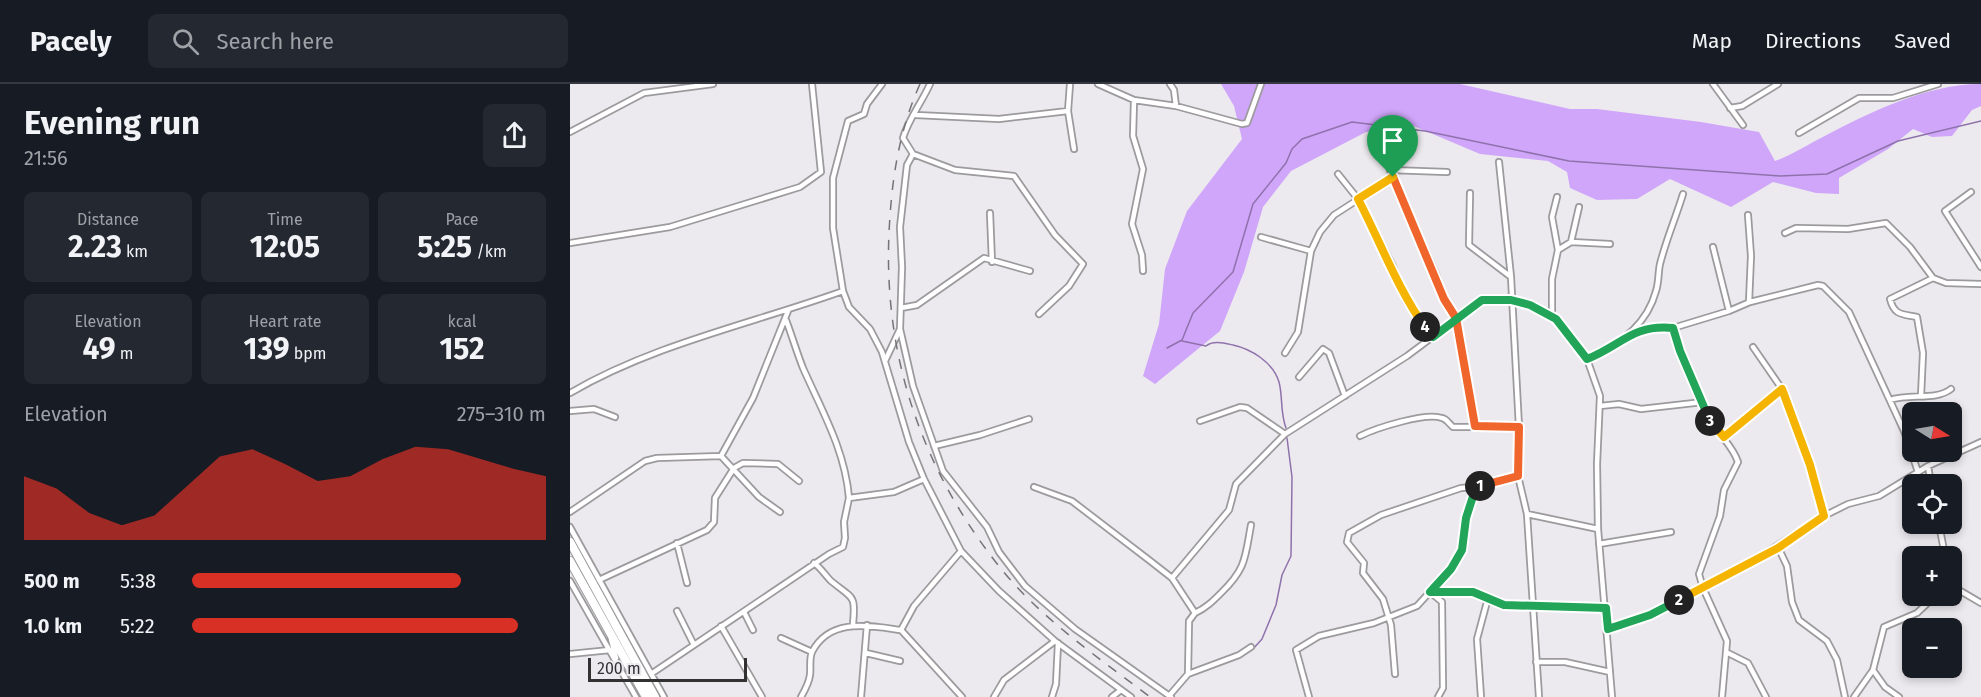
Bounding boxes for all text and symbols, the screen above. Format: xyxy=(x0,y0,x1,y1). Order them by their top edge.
search box xyxy=(148,14,568,68)
text: Pacely xyxy=(30,25,112,58)
icon: search xyxy=(169,25,202,58)
text: Search here xyxy=(217,28,334,55)
text: Map xyxy=(1692,28,1732,54)
text: Directions xyxy=(1765,28,1861,54)
text: Saved xyxy=(1894,28,1951,54)
text: Evening run xyxy=(24,103,200,143)
button: share xyxy=(483,104,546,167)
pin xyxy=(1367,115,1418,177)
icon: arrive xyxy=(1376,124,1409,157)
text: 21:56 xyxy=(24,146,68,170)
text: Distance xyxy=(77,210,139,229)
text: Time xyxy=(267,210,303,229)
text: Pace xyxy=(445,210,479,229)
text: 2.23 xyxy=(68,229,122,265)
text: 12:05 xyxy=(250,229,320,265)
text: 5:25 xyxy=(417,229,472,265)
text: km xyxy=(122,242,148,261)
text: /km xyxy=(472,242,507,261)
text: Elevation xyxy=(74,312,142,331)
text: Heart rate xyxy=(249,312,321,331)
text: kcal xyxy=(448,312,476,331)
pin: 4 xyxy=(1410,312,1440,342)
text: 4 xyxy=(1420,317,1430,336)
text: 49 xyxy=(82,331,116,367)
text: 139 xyxy=(244,331,290,367)
text: 152 xyxy=(439,331,485,367)
text: m xyxy=(116,344,134,363)
text: bpm xyxy=(290,344,326,363)
text: Elevation xyxy=(24,402,108,426)
text: 275–310 m xyxy=(457,402,546,426)
north arrow xyxy=(1902,402,1962,462)
map controls xyxy=(1902,402,1962,678)
pin: 3 xyxy=(1695,406,1725,436)
text: 3 xyxy=(1706,411,1714,430)
pin: 1 xyxy=(1465,471,1495,501)
button: locate xyxy=(1902,474,1962,534)
text: 1 xyxy=(1476,476,1484,495)
button: + xyxy=(1902,546,1962,606)
text: 500 m xyxy=(24,569,80,593)
text: 5:38 xyxy=(120,569,156,593)
pin: 2 xyxy=(1664,585,1694,615)
text: 2 xyxy=(1675,590,1683,609)
text: 1.0 km xyxy=(24,614,82,638)
text: 5:22 xyxy=(120,614,155,638)
button: − xyxy=(1902,618,1962,678)
scale bar xyxy=(588,655,747,682)
text: 200 m xyxy=(597,659,641,678)

